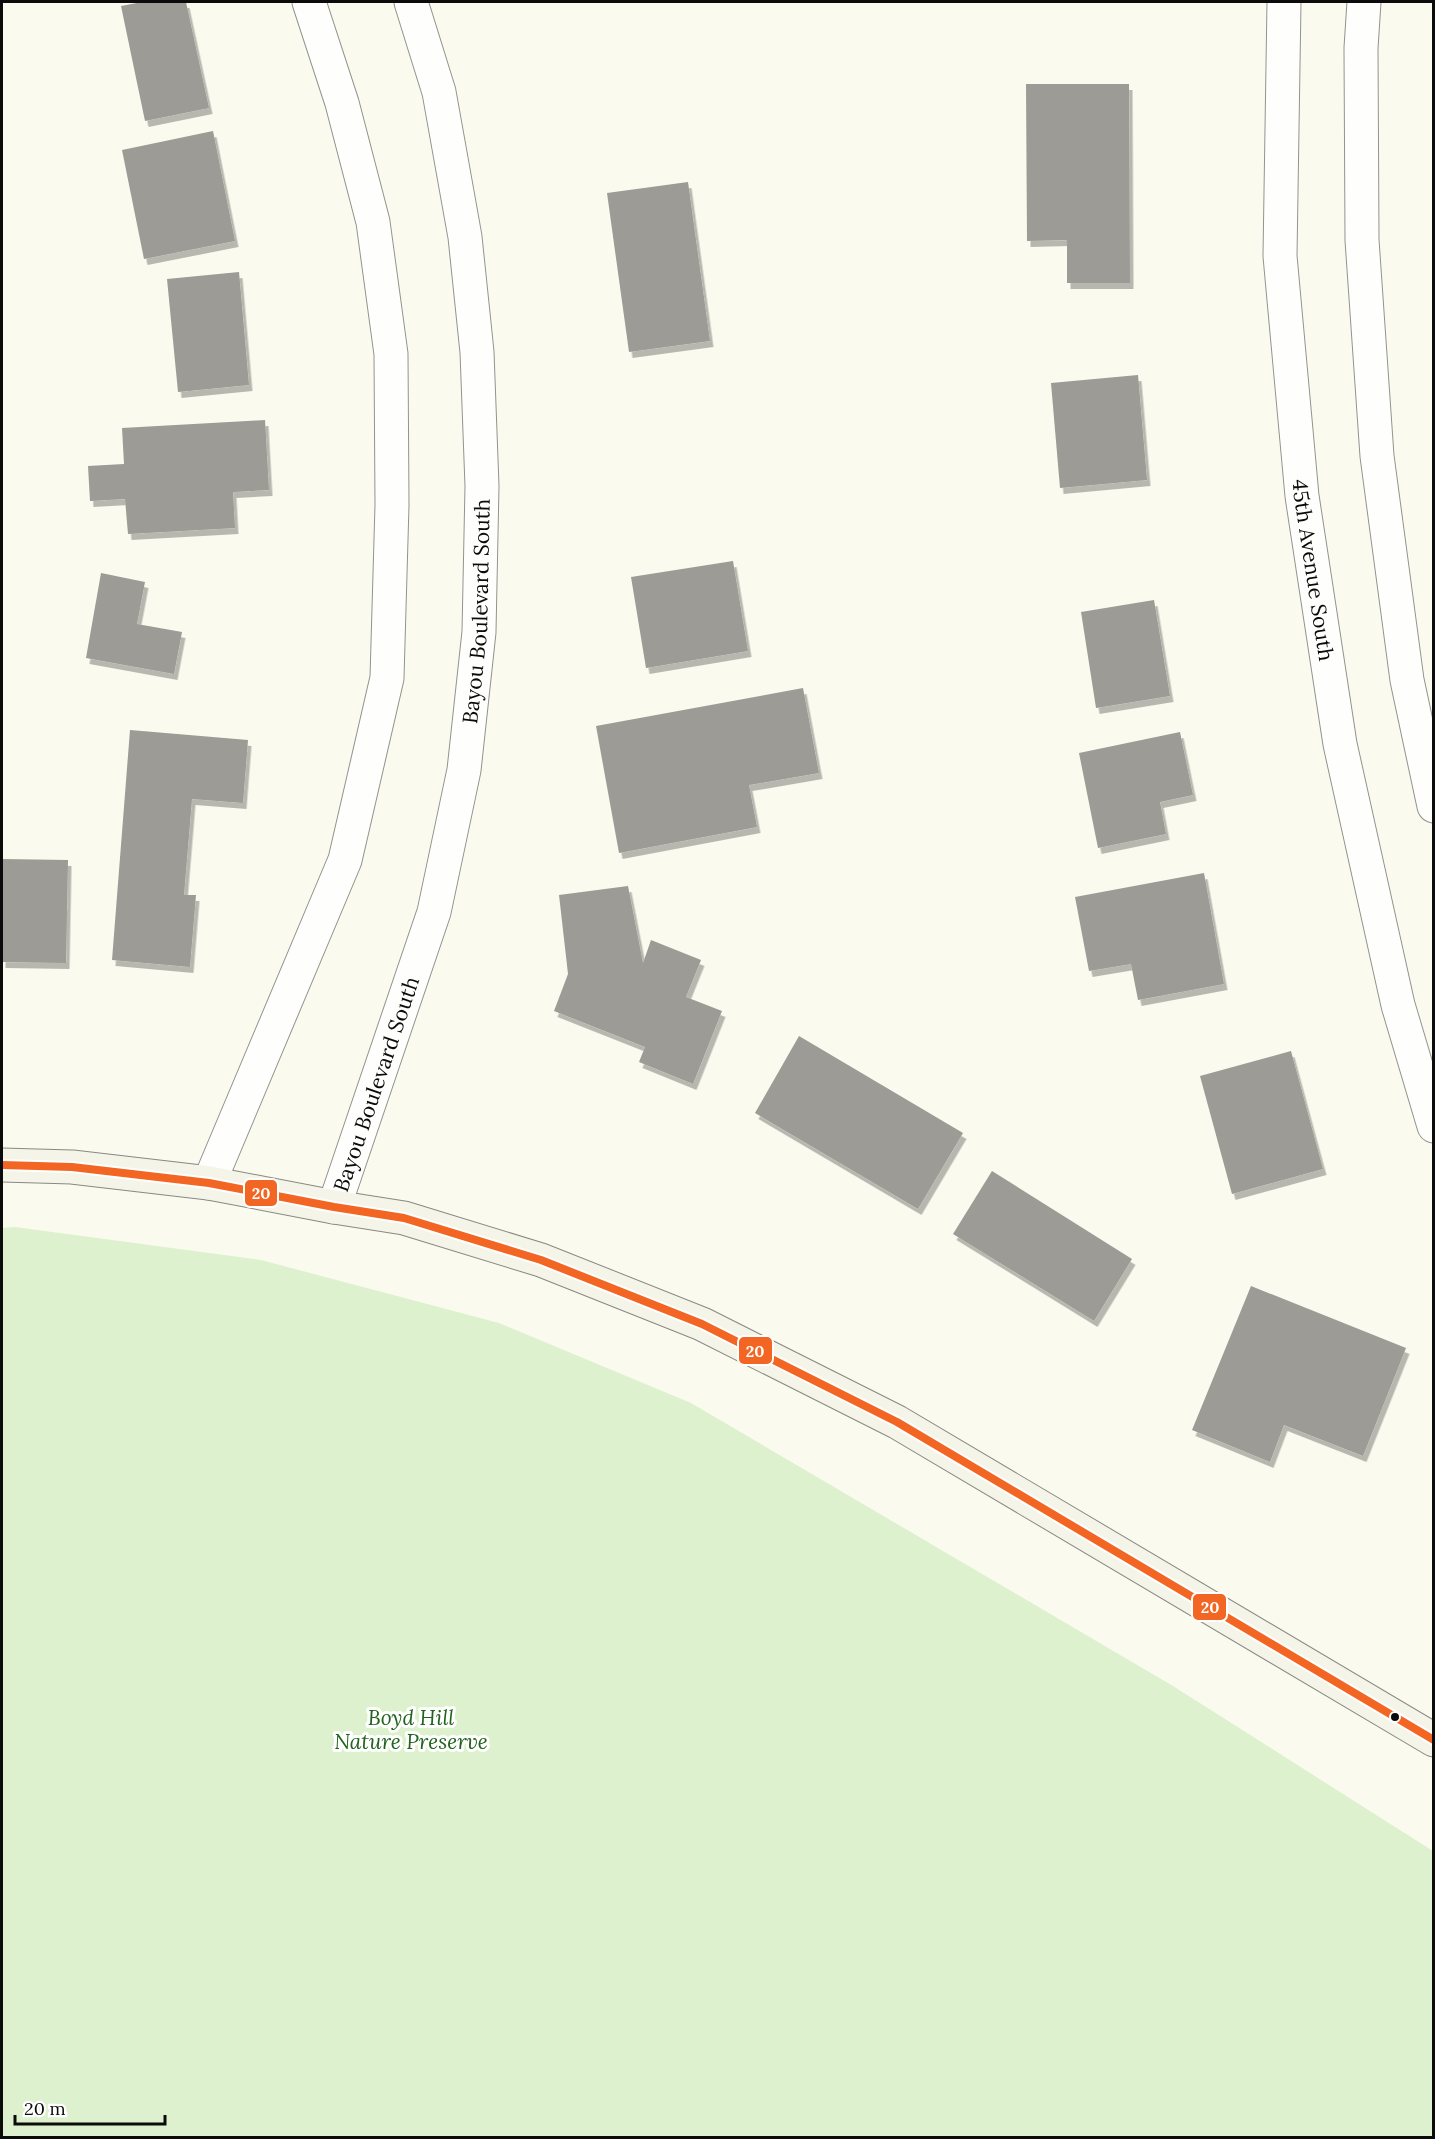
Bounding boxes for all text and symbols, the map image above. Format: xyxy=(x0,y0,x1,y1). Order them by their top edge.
street label: 45th Avenue South xyxy=(1287,478,1341,663)
street label: Bayou Boulevard South xyxy=(456,498,495,725)
street label: Bayou Boulevard South xyxy=(327,973,425,1195)
line badge: 20 xyxy=(244,1179,278,1207)
text: 20 xyxy=(252,1183,270,1203)
line badge: 20 xyxy=(738,1336,773,1365)
text: 20 xyxy=(746,1341,764,1361)
line badge: 20 xyxy=(1192,1593,1227,1621)
text: 20 xyxy=(1201,1597,1219,1617)
park label: Boyd Hill Nature Preserve xyxy=(334,1704,488,1755)
unlabelled marker xyxy=(1389,1711,1401,1723)
scale bar xyxy=(15,2088,165,2126)
text: 20 m xyxy=(24,2097,66,2120)

